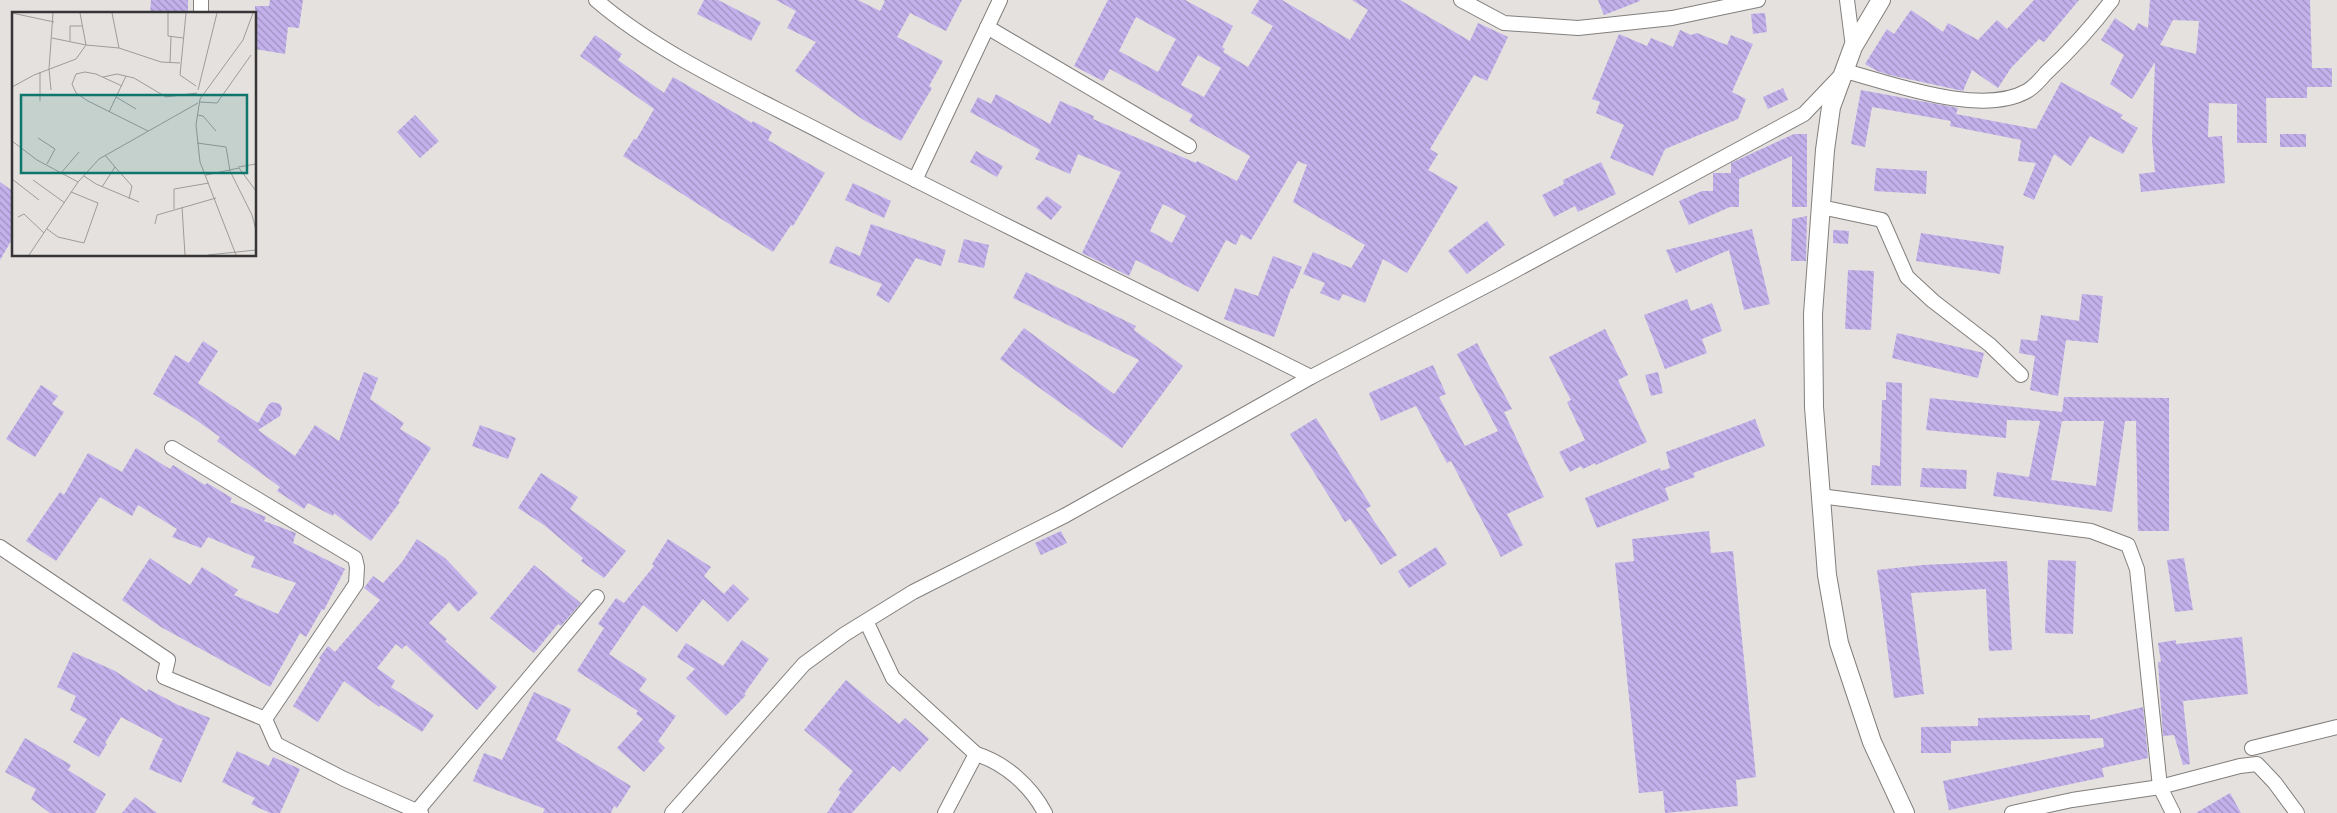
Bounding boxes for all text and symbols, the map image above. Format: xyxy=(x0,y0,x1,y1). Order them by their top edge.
inset map xyxy=(12,12,256,256)

